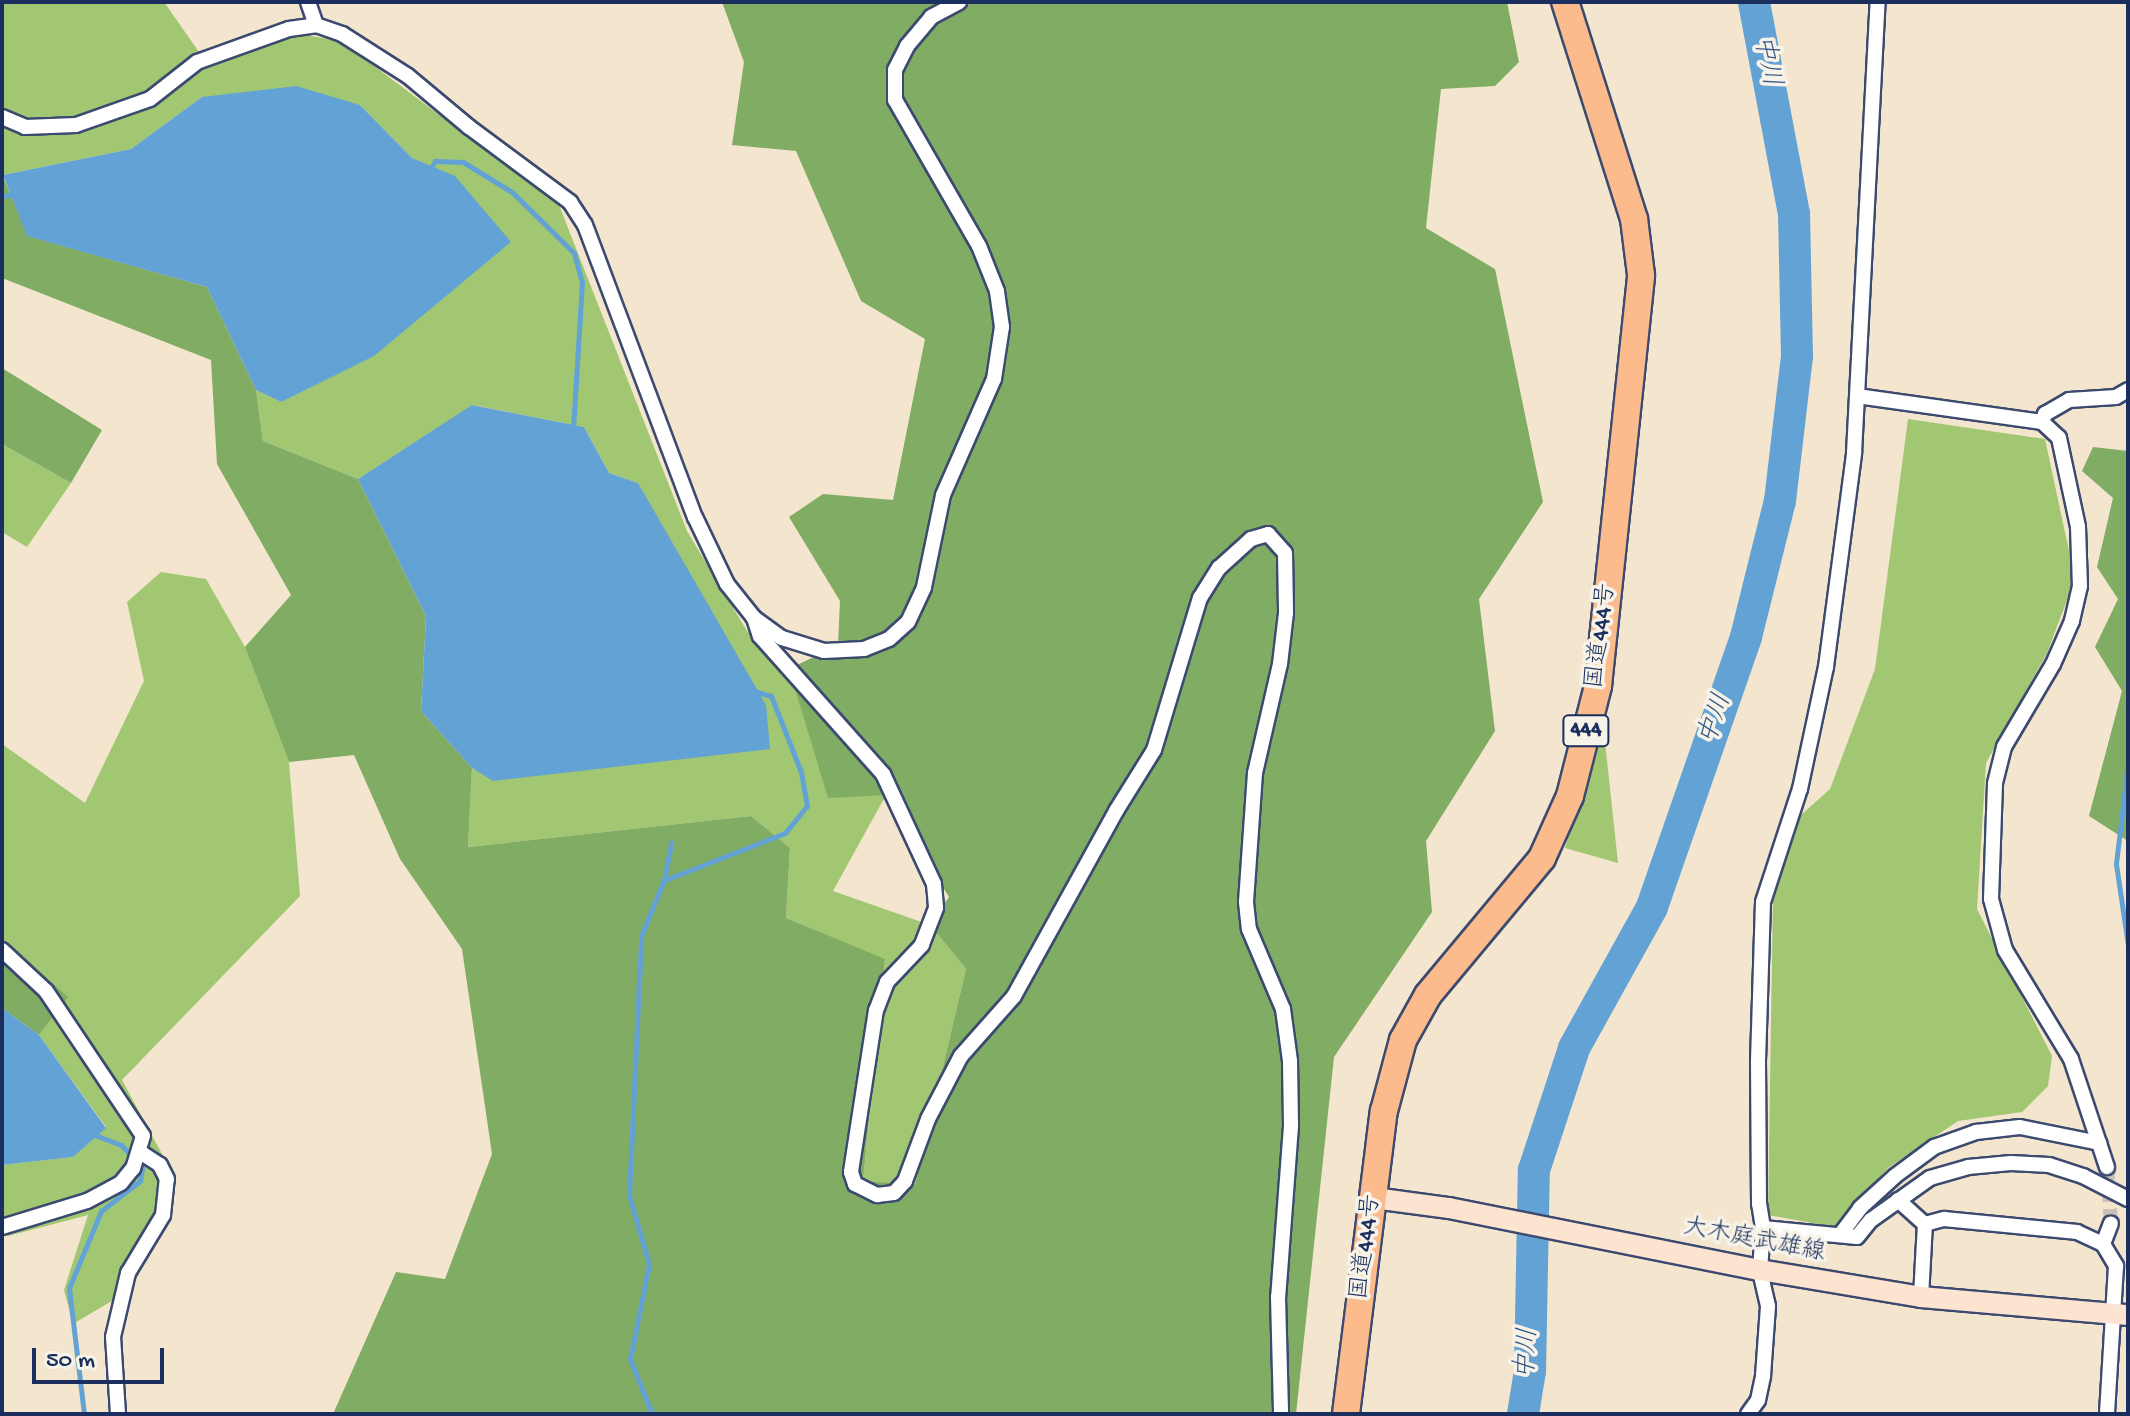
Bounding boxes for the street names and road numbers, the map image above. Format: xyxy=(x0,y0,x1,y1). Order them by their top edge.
street label: 国道444号 xyxy=(1581,582,1623,690)
road number: 444 xyxy=(1562,713,1610,749)
street label: 国道444号 xyxy=(1346,1193,1388,1301)
street label: 大木庭武雄線 xyxy=(1681,1213,1827,1269)

